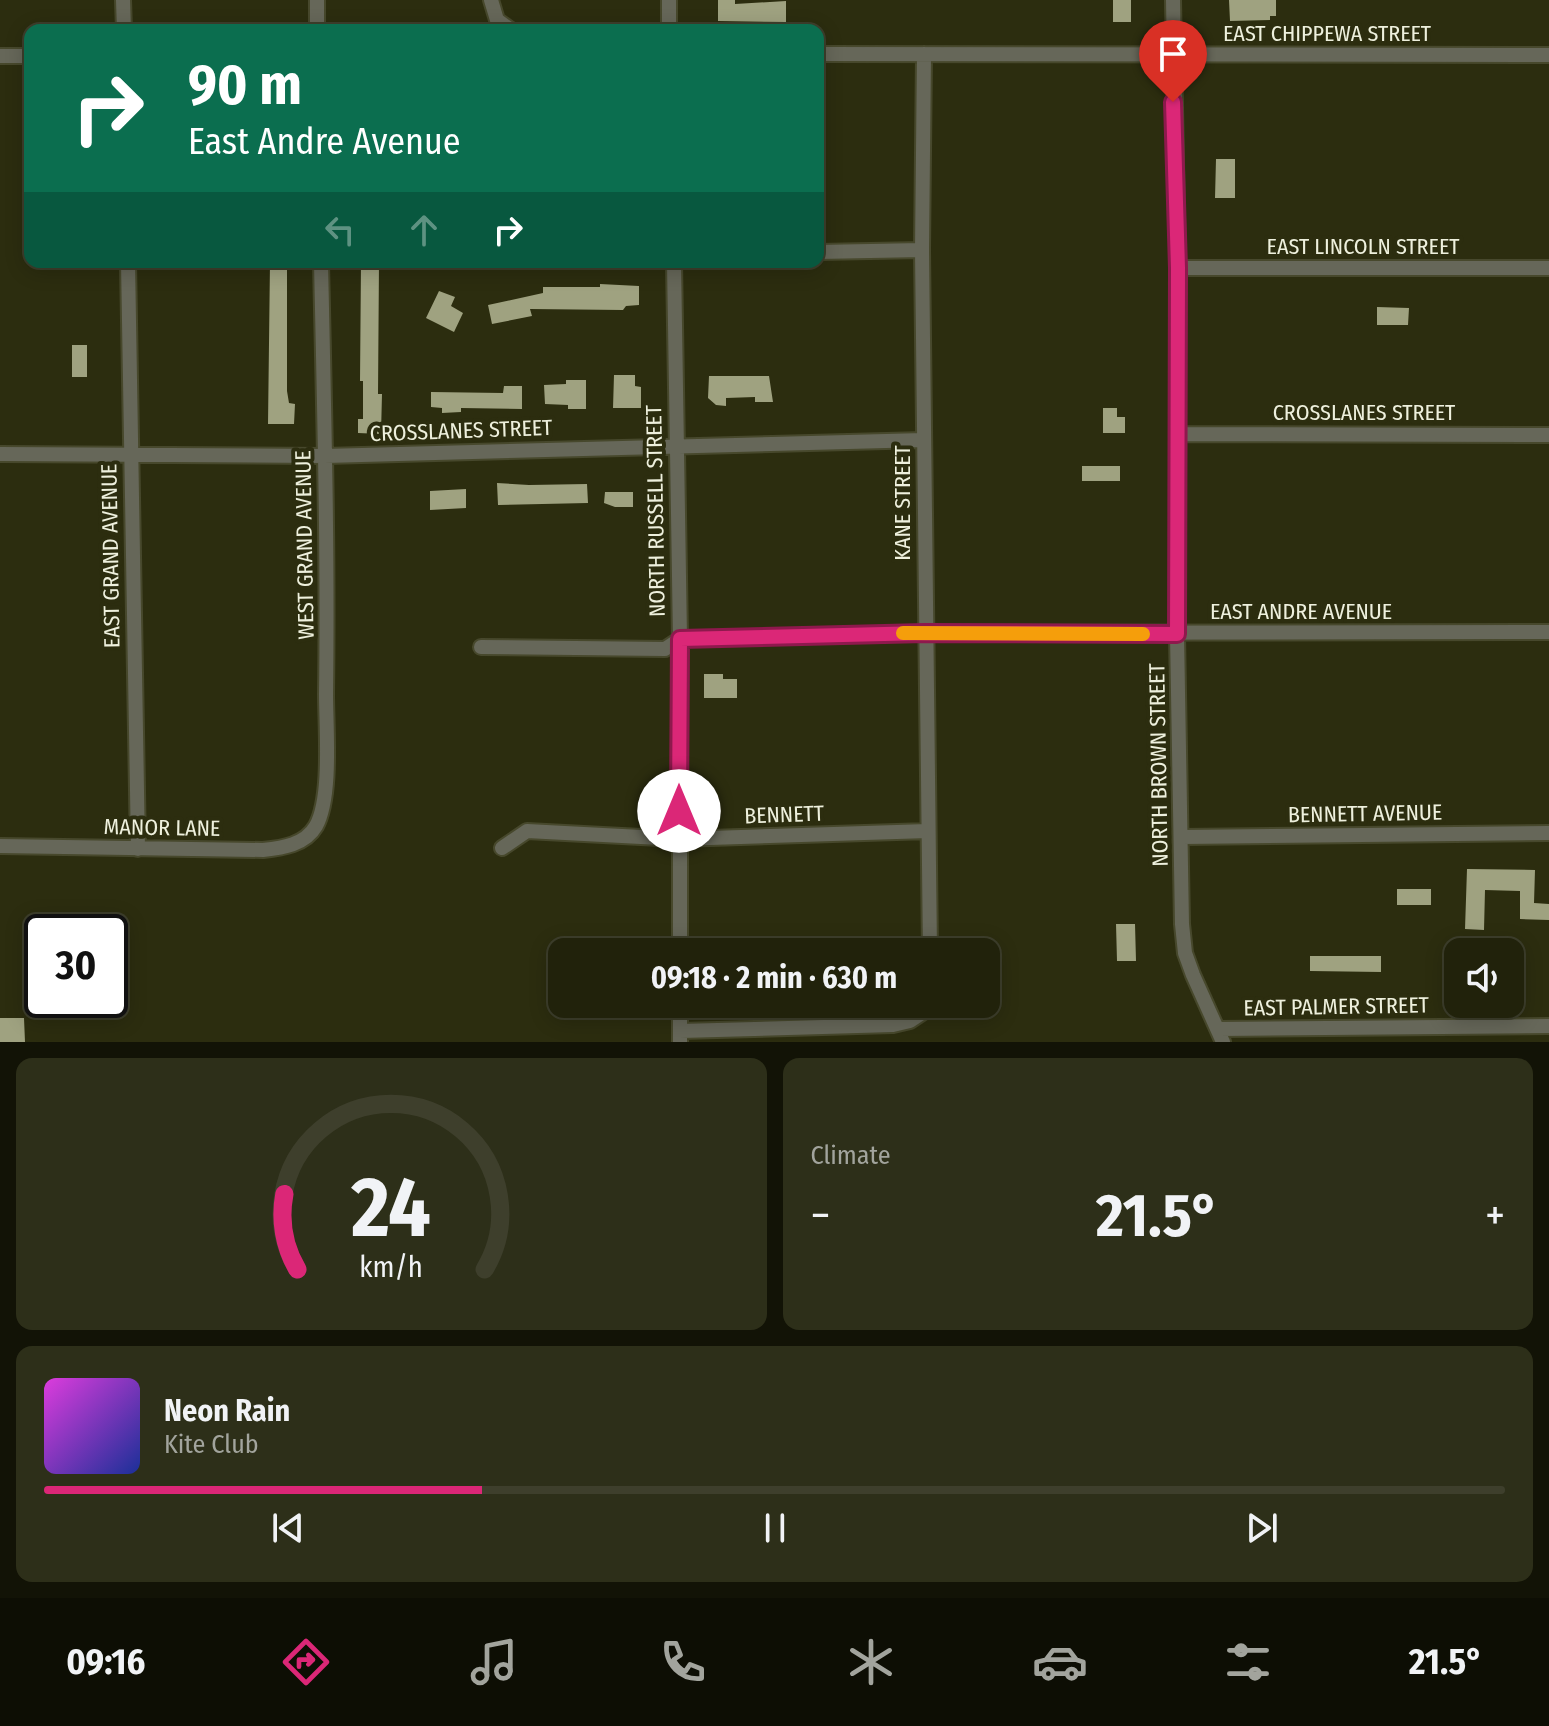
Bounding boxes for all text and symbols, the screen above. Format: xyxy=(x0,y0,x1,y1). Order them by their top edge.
pin xyxy=(1139,20,1207,102)
street label: EAST CHIPPEWA STREET xyxy=(1223,20,1432,47)
icon: arrive xyxy=(1151,32,1195,76)
text: 90 m xyxy=(188,52,302,119)
icon: right xyxy=(56,56,160,160)
text: East Andre Avenue xyxy=(188,120,461,164)
icon: left xyxy=(318,208,362,252)
icon: ahead xyxy=(402,208,446,252)
icon: right xyxy=(486,208,530,252)
street label: EAST LINCOLN STREET xyxy=(1267,233,1460,260)
street label: CROSSLANES STREET xyxy=(1273,399,1456,426)
street label: NORTH RUSSELL STREET xyxy=(640,404,671,617)
street label: CROSSLANES STREET xyxy=(369,414,554,447)
street label: KANE STREET xyxy=(889,444,916,561)
street label: WEST GRAND AVENUE xyxy=(289,450,320,640)
street label: EAST GRAND AVENUE xyxy=(95,463,126,648)
street label: EAST ANDRE AVENUE xyxy=(1210,598,1392,625)
street label: NORTH BROWN STREET xyxy=(1143,662,1174,867)
position arrow xyxy=(637,769,721,853)
street label: BENNETT AVENUE xyxy=(1288,799,1442,828)
street label: BENNETT xyxy=(744,800,825,829)
street label: MANOR LANE xyxy=(103,813,220,842)
speed limit sign: 30 xyxy=(24,914,128,1018)
map controls xyxy=(1444,938,1524,1018)
button: sound xyxy=(1444,938,1524,1018)
text: 09:18 · 2 min · 630 m xyxy=(651,960,897,996)
street label: EAST PALMER STREET xyxy=(1243,991,1430,1022)
text: Climate xyxy=(811,1140,891,1171)
text: 24 xyxy=(350,1158,431,1258)
text: 21.5° xyxy=(1096,1180,1219,1252)
text: − xyxy=(811,1189,830,1242)
text: + xyxy=(1485,1189,1505,1242)
text: km/h xyxy=(359,1250,423,1285)
text: Neon Rain xyxy=(164,1393,290,1429)
text: Kite Club xyxy=(164,1429,259,1460)
icon: previous xyxy=(266,1506,310,1550)
icon: pause xyxy=(753,1506,797,1550)
icon: next xyxy=(1240,1506,1284,1550)
icon: directions xyxy=(278,1634,334,1690)
icon: music xyxy=(466,1634,522,1690)
icon: phone xyxy=(655,1634,711,1690)
icon: climate xyxy=(843,1634,899,1690)
icon: car xyxy=(1032,1634,1088,1690)
icon: filters xyxy=(1220,1634,1276,1690)
text: 09:16 xyxy=(66,1640,145,1684)
text: 21.5° xyxy=(1409,1640,1483,1684)

